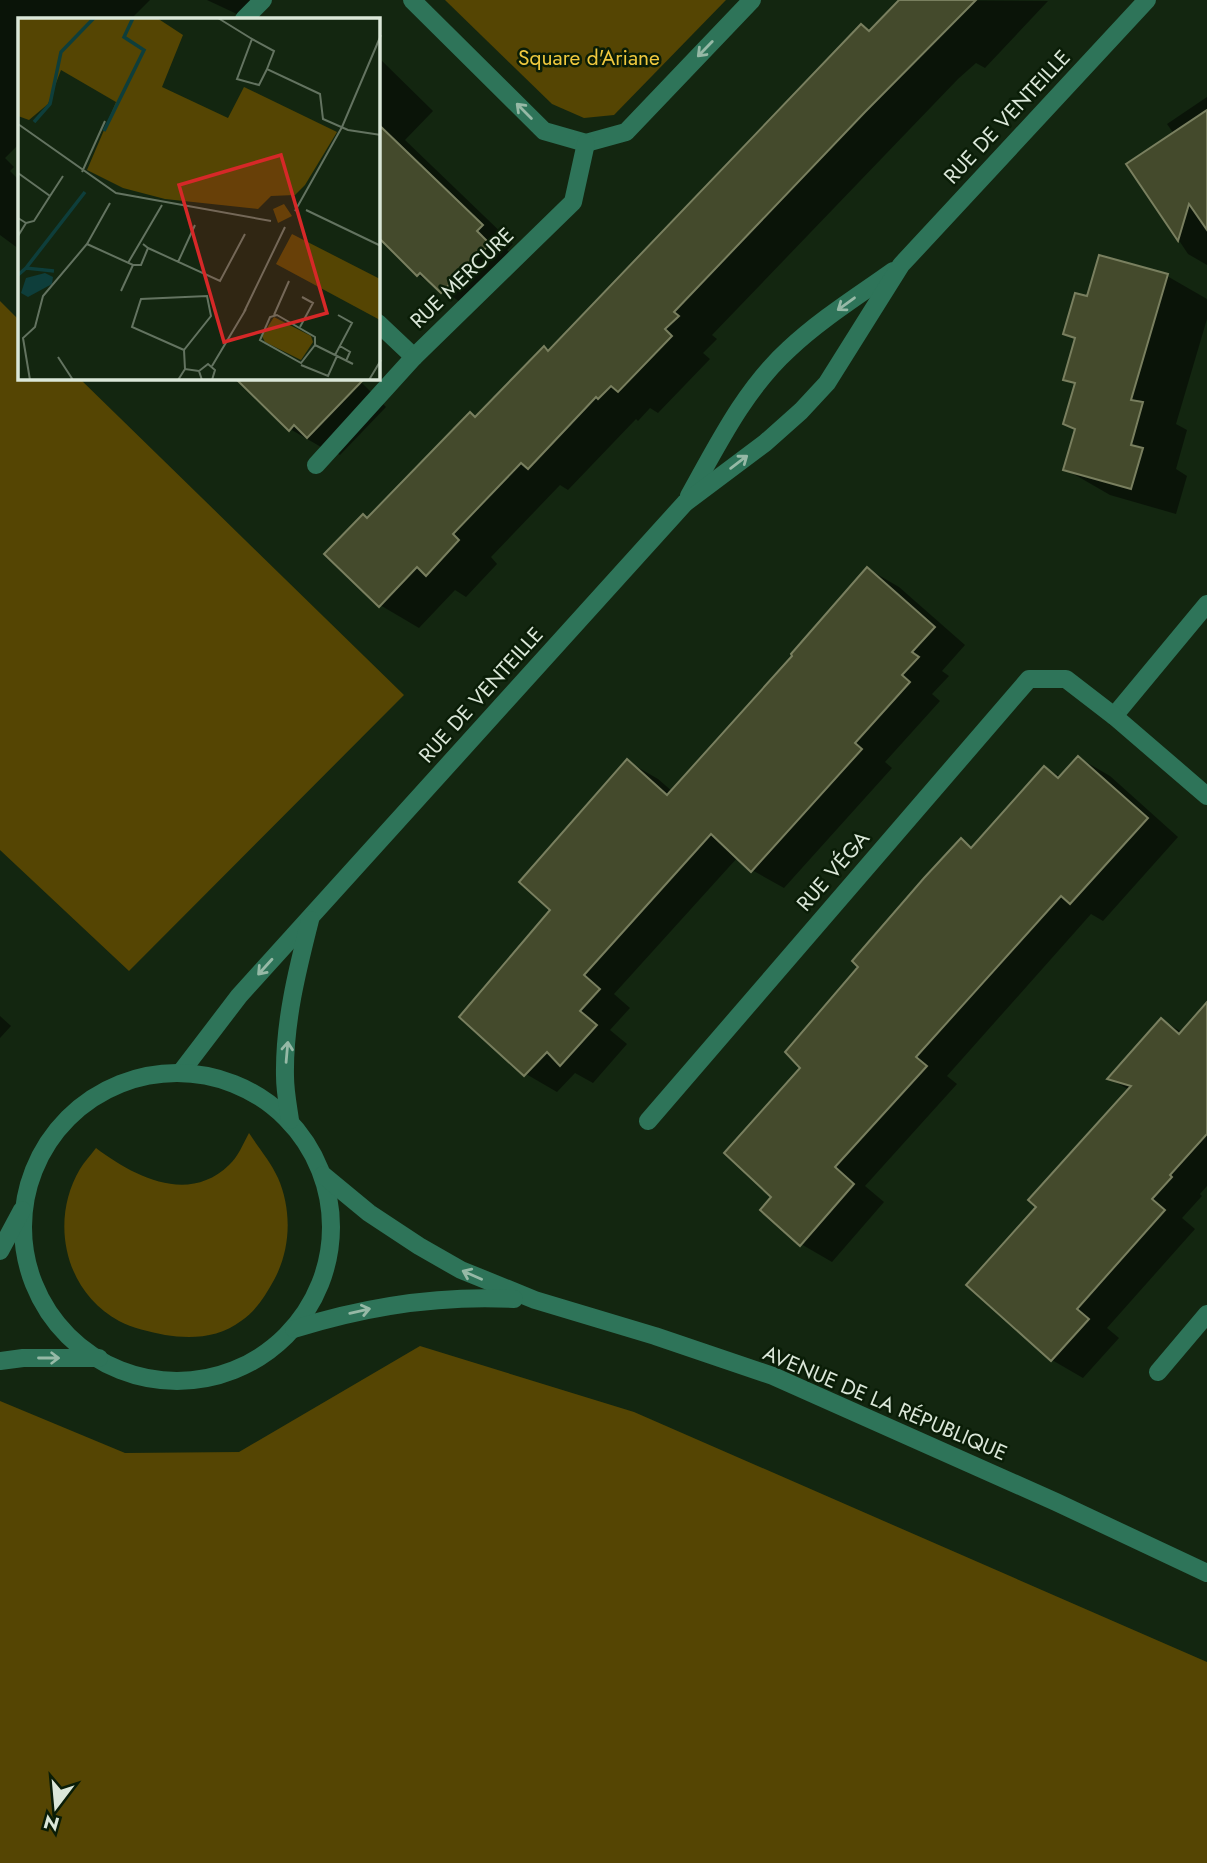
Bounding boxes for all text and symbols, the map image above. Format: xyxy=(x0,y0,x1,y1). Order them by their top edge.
inset map xyxy=(18,18,380,380)
one-way arrow xyxy=(697,40,714,57)
park label: Square d'Ariane xyxy=(518,43,660,73)
street label: RUE DE VENTEILLE xyxy=(937,43,1077,191)
one-way arrow xyxy=(516,103,533,120)
street label: RUE MERCURE xyxy=(403,221,521,335)
one-way arrow xyxy=(837,297,856,311)
one-way arrow xyxy=(730,455,749,470)
street label: RUE DE VENTEILLE xyxy=(412,621,550,769)
street label: RUE VÉGA xyxy=(790,824,876,918)
one-way arrow xyxy=(257,958,273,976)
one-way arrow xyxy=(281,1041,294,1064)
one-way arrow xyxy=(462,1268,483,1281)
one-way arrow xyxy=(348,1304,371,1317)
street label: AVENUE DE LA RÉPUBLIQUE xyxy=(758,1338,1012,1468)
one-way arrow xyxy=(38,1351,61,1365)
north arrow xyxy=(21,1772,91,1842)
text: N xyxy=(40,1808,62,1838)

